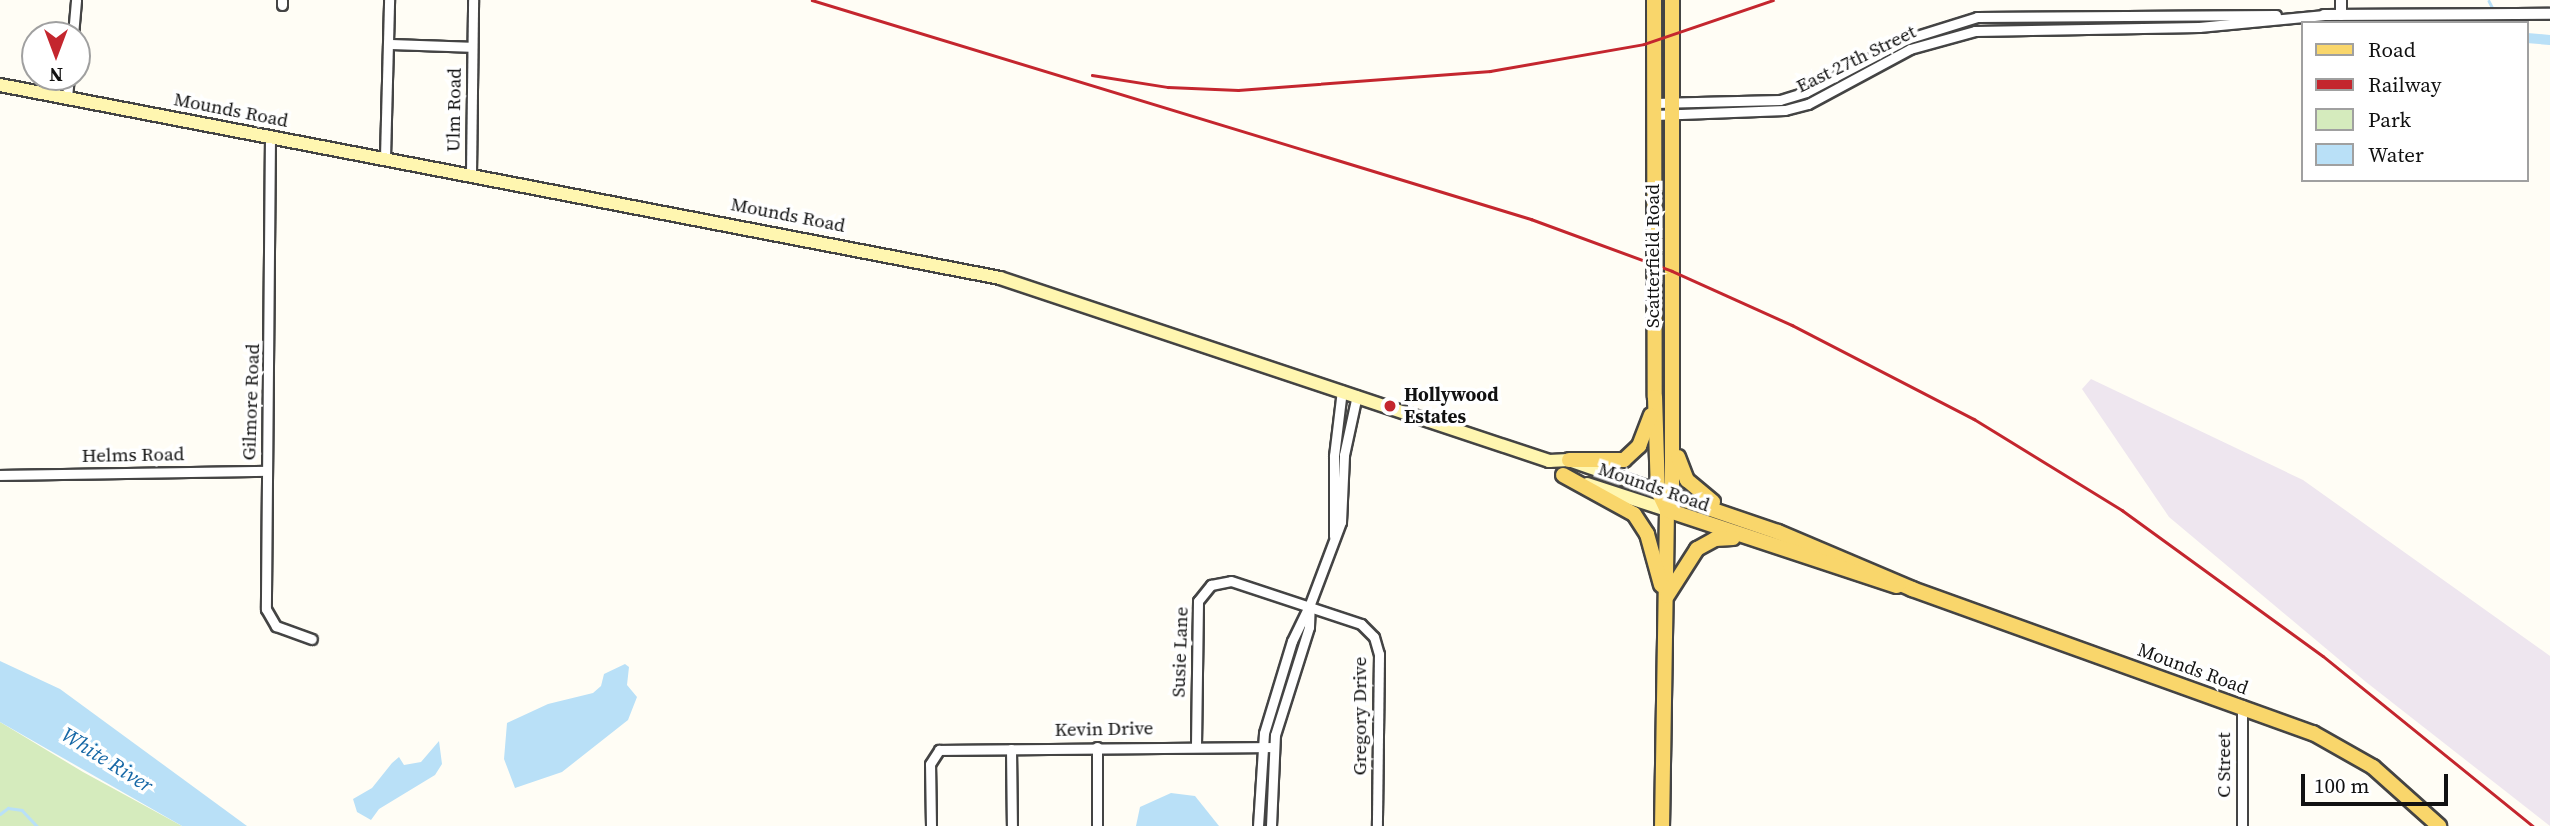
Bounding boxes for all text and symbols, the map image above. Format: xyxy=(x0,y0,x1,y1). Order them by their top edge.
street label: East 27th Street xyxy=(1793,20,1919,98)
north arrow xyxy=(21,21,91,91)
legend xyxy=(2302,21,2529,182)
text: Road xyxy=(2368,35,2416,64)
text: N xyxy=(49,62,63,88)
street label: Ulm Road xyxy=(442,68,466,152)
text: Railway xyxy=(2368,70,2442,99)
street label: Mounds Road xyxy=(172,88,290,132)
text: Park xyxy=(2368,105,2411,134)
text: Water xyxy=(2368,140,2424,169)
street label: Scatterfield Road xyxy=(1642,184,1664,328)
street label: Mounds Road xyxy=(729,193,847,237)
street label: Gilmore Road xyxy=(238,343,264,461)
place label: Hollywood Estates xyxy=(1404,384,1498,428)
marker: Hollywood Estates xyxy=(1382,398,1398,414)
street label: Helms Road xyxy=(82,443,184,467)
street label: Mounds Road xyxy=(1595,457,1713,517)
street label: Susie Lane xyxy=(1167,606,1193,698)
street label: Mounds Road xyxy=(2135,638,2251,700)
street label: Gregory Drive xyxy=(1349,657,1371,775)
street label: Kevin Drive xyxy=(1054,717,1154,741)
water label: White River xyxy=(57,722,157,798)
street label: C Street xyxy=(2213,732,2235,798)
scale bar xyxy=(2305,760,2452,804)
text: 100 m xyxy=(2314,771,2369,800)

